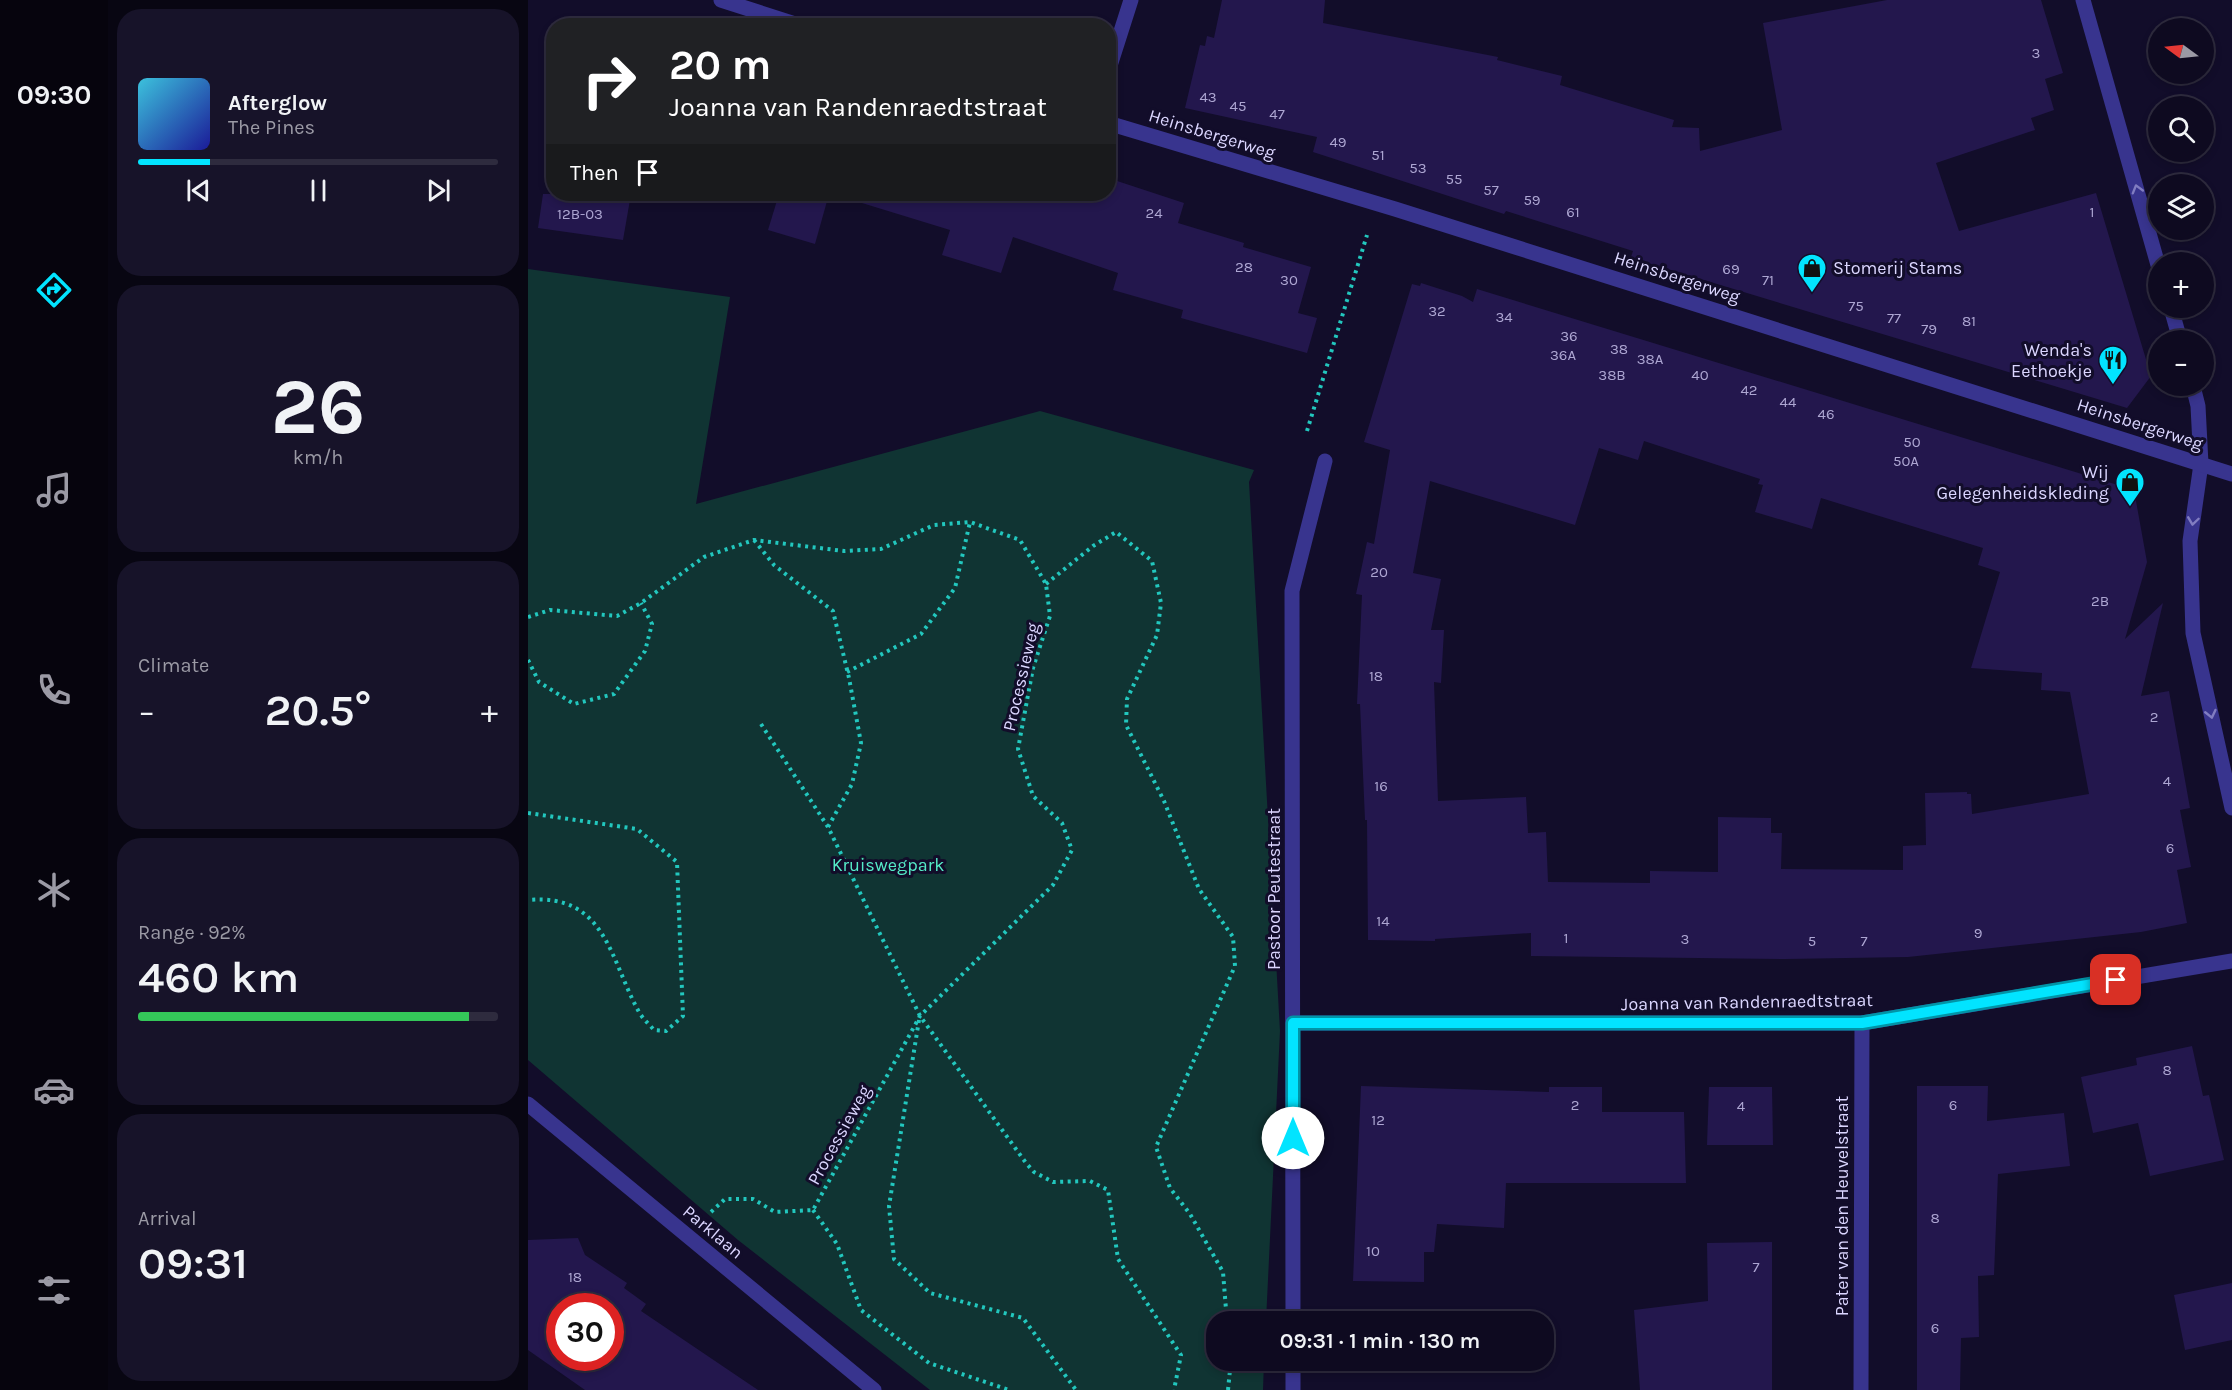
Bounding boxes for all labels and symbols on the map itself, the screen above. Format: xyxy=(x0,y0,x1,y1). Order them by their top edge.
north arrow xyxy=(2148,18,2214,84)
house number: 3 xyxy=(2032,44,2040,62)
house number: 43 xyxy=(1199,88,1217,106)
house number: 45 xyxy=(1230,97,1246,115)
street label: Heinsbergerweg xyxy=(1146,104,1278,164)
house number: 47 xyxy=(1269,105,1285,123)
house number: 49 xyxy=(1329,133,1347,151)
house number: 51 xyxy=(1371,146,1385,164)
house number: 53 xyxy=(1409,159,1427,177)
house number: 55 xyxy=(1446,170,1462,188)
house number: 57 xyxy=(1483,181,1499,199)
one-way arrow xyxy=(2132,184,2144,194)
house number: 59 xyxy=(1523,191,1541,209)
house number: 61 xyxy=(1566,203,1580,221)
house number: 1 xyxy=(2090,203,2094,221)
house number: 24 xyxy=(1145,204,1163,222)
house number: 12B-03 xyxy=(557,205,603,223)
street label: Heinsbergerweg xyxy=(1611,246,1743,308)
shop icon: Stomerij Stams xyxy=(1796,252,1828,294)
place label: Stomerij Stams xyxy=(1833,257,1962,279)
house number: 28 xyxy=(1235,258,1253,276)
house number: 69 xyxy=(1722,260,1740,278)
house number: 30 xyxy=(1280,271,1298,289)
house number: 71 xyxy=(1762,271,1774,289)
house number: 75 xyxy=(1848,297,1864,315)
house number: 32 xyxy=(1428,302,1446,320)
house number: 34 xyxy=(1495,308,1513,326)
house number: 77 xyxy=(1887,309,1901,327)
house number: 81 xyxy=(1962,312,1976,330)
house number: 79 xyxy=(1921,320,1937,338)
house number: 36 xyxy=(1560,327,1578,345)
place label: Wenda's Eethoekje xyxy=(2011,339,2092,382)
house number: 38 xyxy=(1610,340,1628,358)
restaurant icon: Wenda's Eethoekje xyxy=(2097,344,2129,386)
house number: 36A xyxy=(1550,346,1576,364)
house number: 38A xyxy=(1637,350,1664,368)
house number: 38B xyxy=(1598,366,1626,384)
house number: 40 xyxy=(1691,366,1709,384)
house number: 42 xyxy=(1740,381,1758,399)
house number: 44 xyxy=(1780,393,1797,411)
street label: Heinsbergerweg xyxy=(2074,393,2206,455)
house number: 46 xyxy=(1818,405,1834,423)
house number: 50 xyxy=(1903,433,1921,451)
house number: 50A xyxy=(1893,452,1919,470)
place label: Wij Gelegenheidskleding xyxy=(1937,461,2109,504)
shop icon: Wij Gelegenheidskleding xyxy=(2114,466,2146,508)
one-way arrow xyxy=(2187,517,2199,526)
house number: 20 xyxy=(1370,563,1388,581)
house number: 2B xyxy=(2091,592,2109,610)
street label: Processieweg xyxy=(998,621,1044,733)
house number: 18 xyxy=(1369,667,1383,685)
house number: 2 xyxy=(2150,708,2158,726)
one-way arrow xyxy=(2204,709,2217,719)
house number: 4 xyxy=(2163,772,2172,790)
house number: 16 xyxy=(1374,777,1388,795)
street label: Pastoor Peutestraat xyxy=(1263,808,1285,970)
house number: 6 xyxy=(2166,839,2174,857)
park label: Kruiswegpark xyxy=(832,854,944,876)
house number: 14 xyxy=(1376,912,1390,930)
house number: 9 xyxy=(1974,924,1982,942)
house number: 1 xyxy=(1564,929,1568,947)
house number: 3 xyxy=(1681,930,1689,948)
house number: 5 xyxy=(1808,932,1816,950)
house number: 7 xyxy=(1860,932,1868,950)
pin xyxy=(2090,954,2141,1005)
street label: Joanna van Randenraedtstraat xyxy=(1621,989,1873,1015)
house number: 8 xyxy=(2162,1061,2172,1079)
street label: Processieweg xyxy=(803,1081,875,1189)
street label: Pater van den Heuvelstraat xyxy=(1831,1095,1853,1316)
house number: 2 xyxy=(1571,1096,1579,1114)
house number: 6 xyxy=(1949,1096,1957,1114)
house number: 4 xyxy=(1737,1097,1746,1115)
position arrow xyxy=(1261,1106,1325,1170)
house number: 12 xyxy=(1371,1111,1385,1129)
street label: Parklaan xyxy=(678,1200,748,1264)
house number: 8 xyxy=(1930,1209,1940,1227)
house number: 10 xyxy=(1366,1242,1380,1260)
house number: 7 xyxy=(1752,1258,1760,1276)
house number: 18 xyxy=(568,1268,582,1286)
speed limit sign: 30 xyxy=(546,1293,624,1371)
house number: 6 xyxy=(1931,1319,1939,1337)

